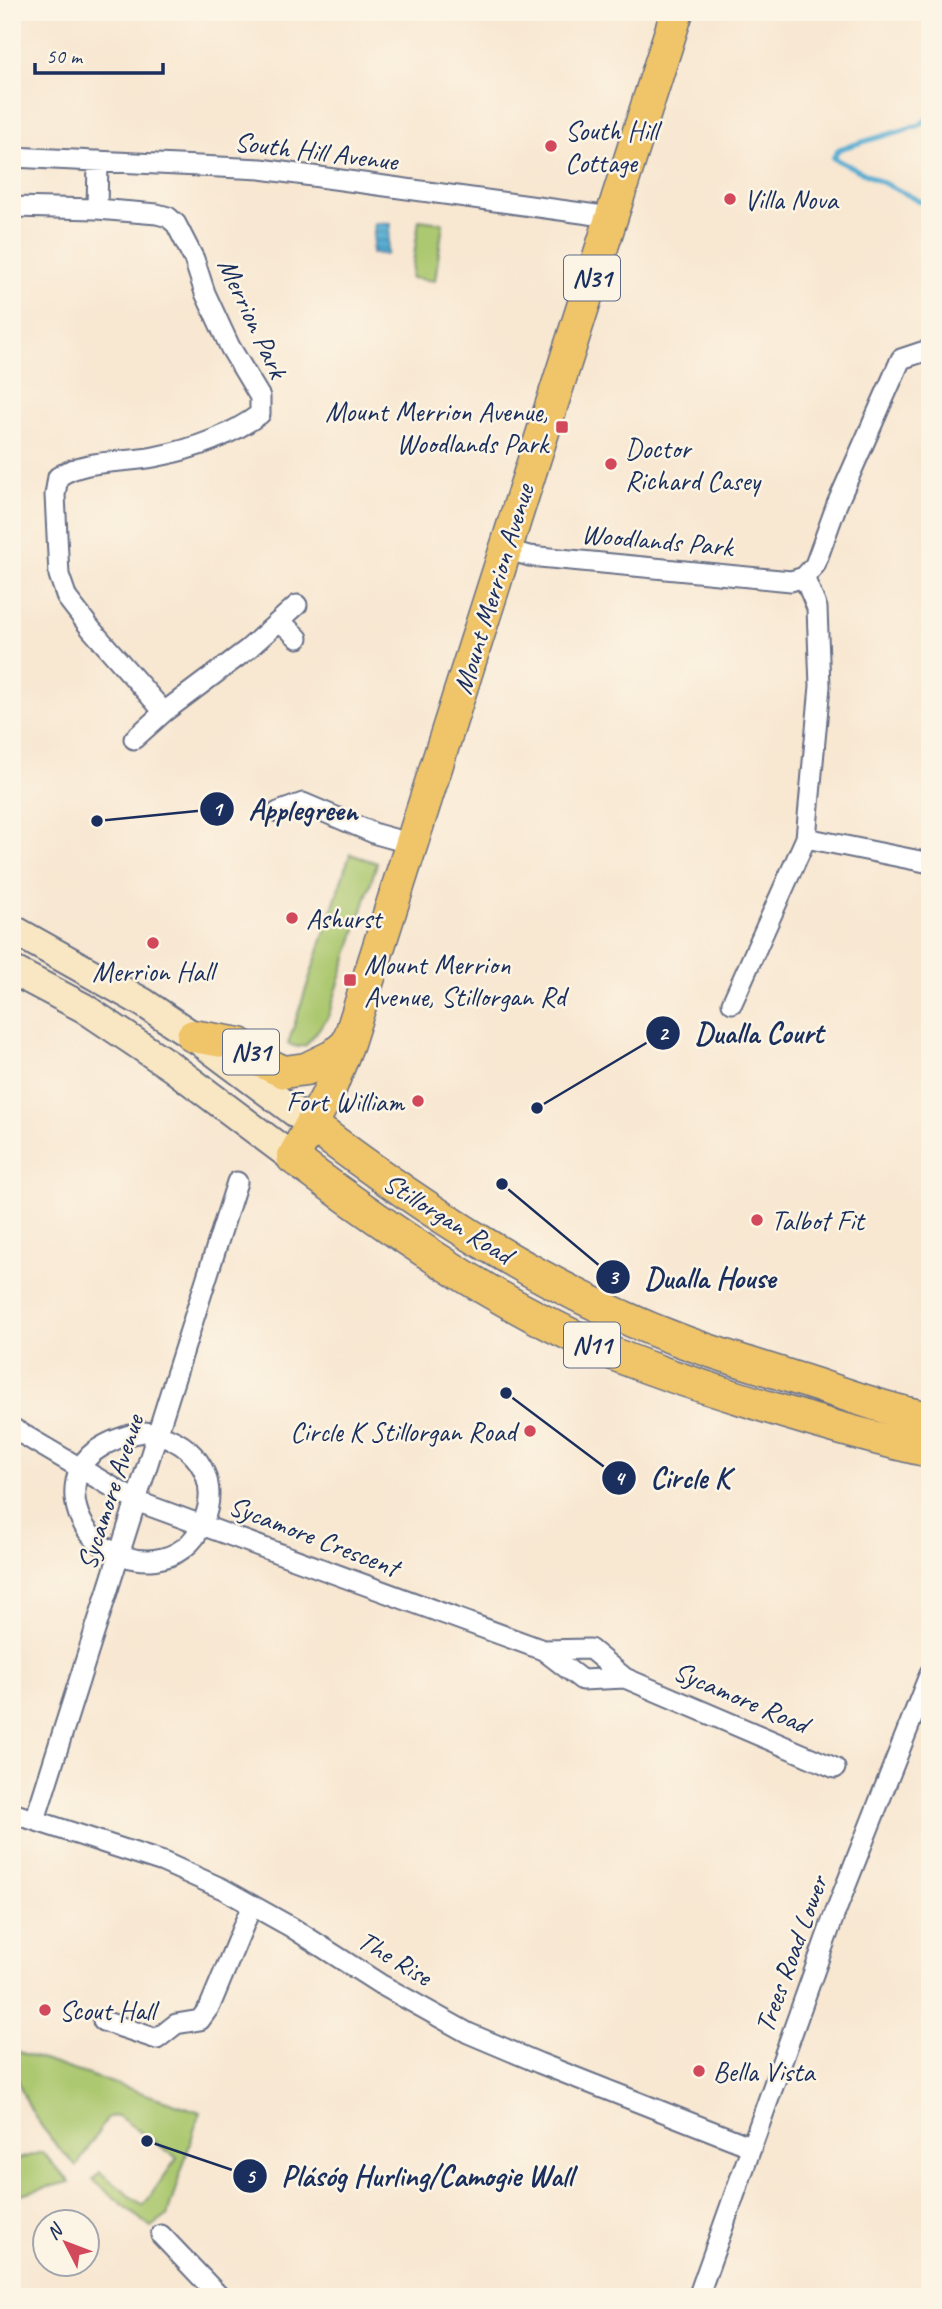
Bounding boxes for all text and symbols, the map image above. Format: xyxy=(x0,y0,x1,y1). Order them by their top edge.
scale bar xyxy=(35,32,163,76)
text: 50 m xyxy=(46,43,84,69)
place label: South Hill Cottage xyxy=(565,113,663,180)
street label: South Hill Avenue xyxy=(232,124,401,179)
marker: South Hill Cottage xyxy=(543,138,559,154)
place label: Villa Nova xyxy=(744,182,839,217)
marker: Villa Nova xyxy=(722,191,738,207)
street label: Merrion Park xyxy=(210,252,297,385)
road number: N31 xyxy=(564,256,620,300)
place label: Mount Merrion Avenue, Woodlands Park xyxy=(325,394,551,461)
marker: Mount Merrion Avenue, Woodlands Park xyxy=(554,419,570,435)
place label: Doctor Richard Casey xyxy=(625,431,762,498)
marker: Doctor Richard Casey xyxy=(603,456,619,472)
street label: Mount Merrion Avenue xyxy=(444,478,542,698)
street label: Woodlands Park xyxy=(580,516,737,564)
callout: Applegreen xyxy=(199,784,371,835)
text: Applegreen xyxy=(249,791,360,829)
text: 1 xyxy=(212,796,224,822)
place label: Ashurst xyxy=(306,901,384,936)
marker: Ashurst xyxy=(284,910,300,926)
marker: Merrion Hall xyxy=(145,935,161,951)
place label: Mount Merrion Avenue, Stillorgan Rd xyxy=(364,947,569,1014)
place label: Merrion Hall xyxy=(92,954,219,989)
marker: Mount Merrion Avenue, Stillorgan Rd xyxy=(342,972,358,988)
callout: Dualla Court xyxy=(646,1007,837,1058)
text: Dualla Court xyxy=(695,1014,826,1052)
text: 2 xyxy=(658,1020,670,1046)
road number: N31 xyxy=(223,1030,279,1074)
place label: Fort William xyxy=(286,1084,406,1119)
marker: Fort William xyxy=(410,1093,426,1109)
street label: Stillorgan Road xyxy=(377,1164,523,1274)
place label: Talbot Fit xyxy=(771,1203,866,1238)
marker: Talbot Fit xyxy=(749,1212,765,1228)
callout: Dualla House xyxy=(596,1252,790,1303)
text: Dualla House xyxy=(644,1259,778,1297)
text: 3 xyxy=(608,1264,620,1290)
road number: N11 xyxy=(564,1322,620,1368)
street label: Sycamore Avenue xyxy=(69,1408,152,1574)
place label: Circle K Stillorgan Road xyxy=(290,1414,520,1449)
marker: Circle K Stillorgan Road xyxy=(522,1423,538,1439)
callout: Circle K xyxy=(601,1452,744,1503)
text: Circle K xyxy=(650,1459,736,1497)
text: 4 xyxy=(614,1465,626,1491)
street label: Sycamore Crescent xyxy=(224,1488,407,1586)
street label: Sycamore Road xyxy=(668,1653,817,1743)
street label: Trees Road Lower xyxy=(746,1869,836,2037)
street label: The Rise xyxy=(352,1922,440,1995)
place label: Scout Hall xyxy=(59,1993,160,2028)
marker: Scout Hall xyxy=(37,2002,53,2018)
place label: Bella Vista xyxy=(713,2054,816,2089)
marker: Bella Vista xyxy=(691,2063,707,2079)
callout: Plásóg Hurling/Camogie Wall xyxy=(232,2150,587,2201)
text: Plásóg Hurling/Camogie Wall xyxy=(281,2157,578,2195)
text: 5 xyxy=(245,2163,256,2189)
north arrow xyxy=(32,2208,102,2278)
text: N xyxy=(41,2217,69,2245)

